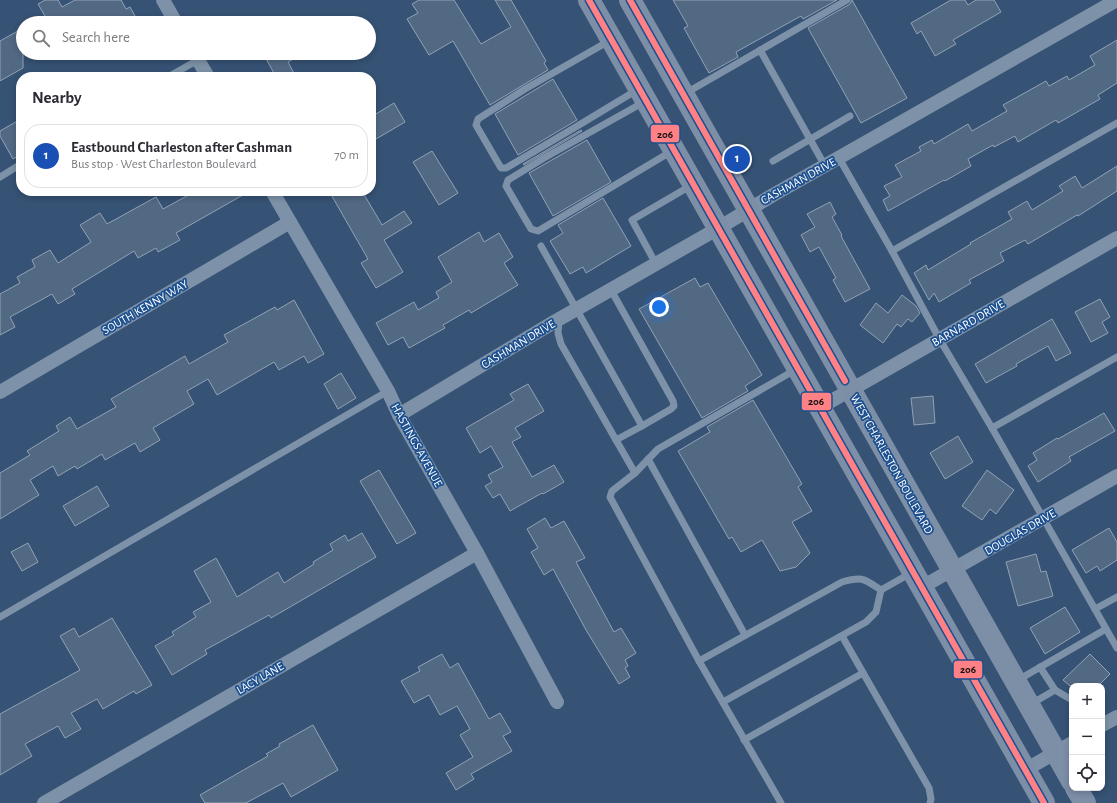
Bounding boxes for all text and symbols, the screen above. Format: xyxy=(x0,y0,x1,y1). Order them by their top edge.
search box xyxy=(16,16,376,60)
icon: search xyxy=(30,27,52,49)
text: Search here xyxy=(62,30,130,45)
text: Nearby xyxy=(32,89,82,106)
line badge: 206 xyxy=(650,124,680,143)
text: 206 xyxy=(657,129,673,140)
text: Eastbound Charleston after Cashman xyxy=(71,140,292,155)
pin: 1 xyxy=(724,144,750,174)
text: 1 xyxy=(44,149,48,162)
text: 70 m xyxy=(334,149,359,162)
street label: CASHMAN DRIVE xyxy=(759,155,838,207)
text: Bus stop · West Charleston Boulevard xyxy=(71,158,257,171)
street label: SOUTH KENNY WAY xyxy=(100,277,191,336)
your location xyxy=(649,297,669,317)
street label: BARNARD DRIVE xyxy=(930,297,1006,349)
street label: CASHMAN DRIVE xyxy=(479,317,557,371)
line badge: 206 xyxy=(801,392,832,411)
street label: WEST CHARLESTON BOULEVARD xyxy=(849,392,936,536)
text: 206 xyxy=(808,396,824,407)
street label: HASTINGS AVENUE xyxy=(389,401,445,489)
street label: DOUGLAS DRIVE xyxy=(983,507,1058,557)
street label: LACY LANE xyxy=(234,660,286,696)
line badge: 206 xyxy=(953,660,983,679)
text: 206 xyxy=(960,664,976,675)
map controls xyxy=(1069,683,1105,791)
button: + xyxy=(1069,683,1105,719)
button: − xyxy=(1069,719,1105,755)
button: locate xyxy=(1069,755,1105,791)

